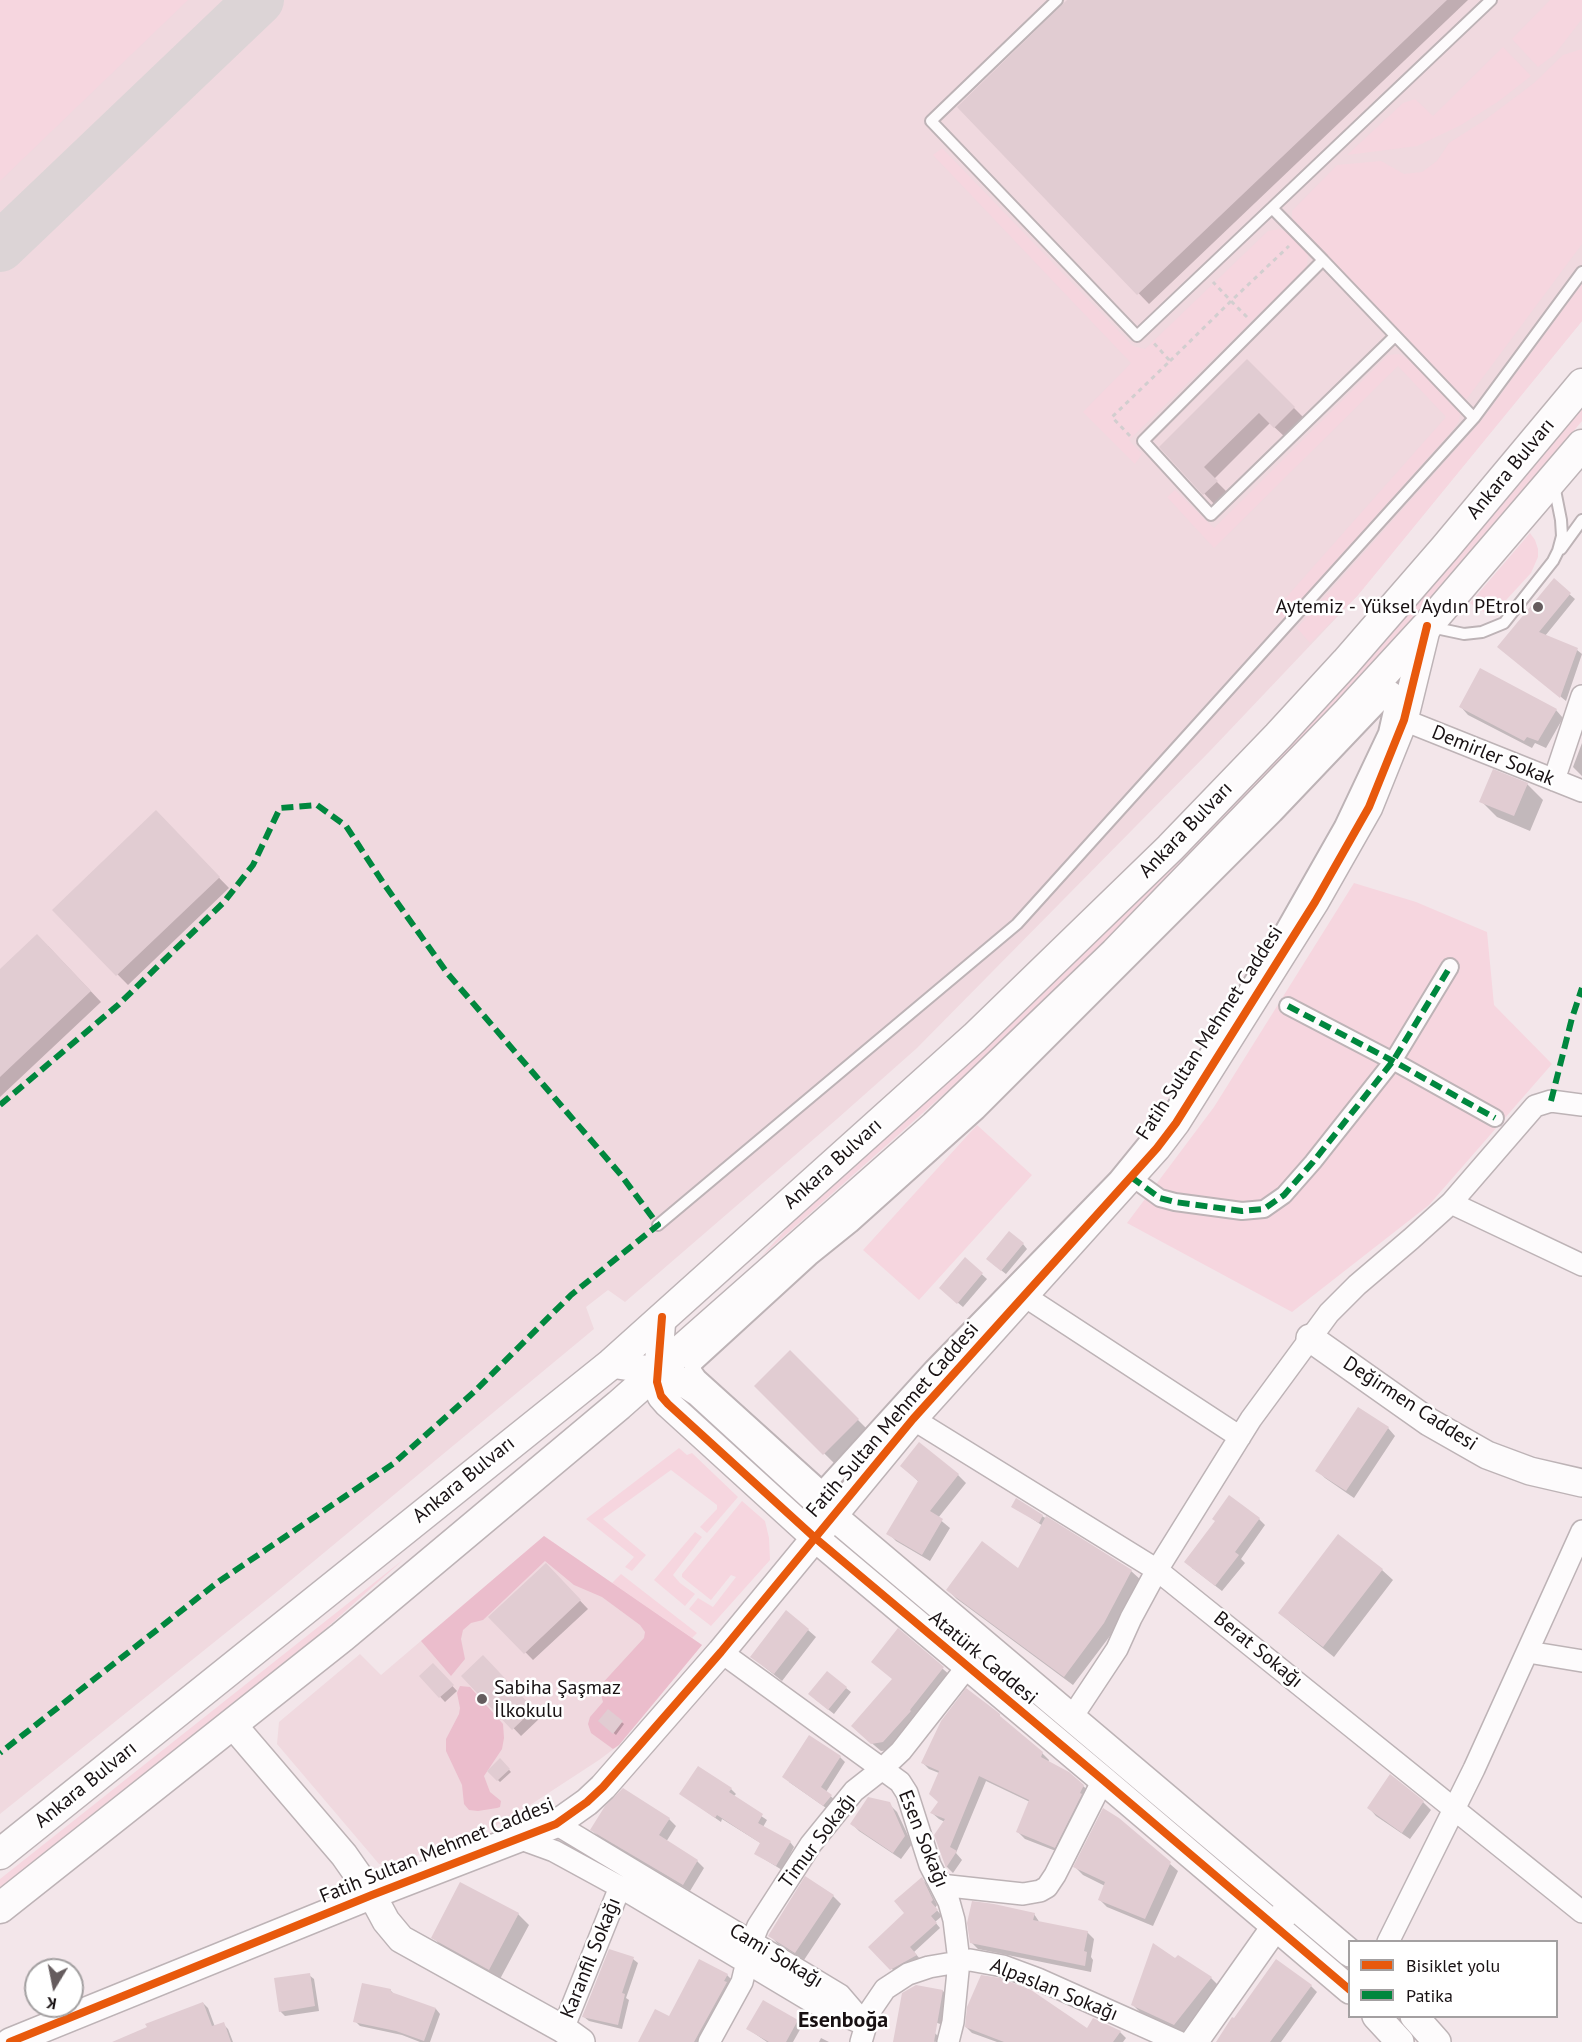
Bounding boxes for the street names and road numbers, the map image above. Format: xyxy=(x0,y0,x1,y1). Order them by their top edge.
street label: Ankara Bulvarı xyxy=(1462,414,1560,524)
street label: Demirler Sokak xyxy=(1428,720,1558,792)
street label: Ankara Bulvarı xyxy=(1134,777,1238,883)
street label: Fatih Sultan Mehmet Caddesi xyxy=(1132,921,1288,1145)
street label: Ankara Bulvarı xyxy=(779,1114,887,1214)
street label: Fatih Sultan Mehmet Caddesi xyxy=(802,1317,984,1523)
street label: Değirmen Caddesi xyxy=(1338,1352,1482,1456)
street label: Ankara Bulvarı xyxy=(408,1432,520,1528)
street label: Atatürk Caddesi xyxy=(924,1606,1042,1710)
street label: Berat Sokağı xyxy=(1209,1607,1307,1693)
street label: Ankara Bulvarı xyxy=(30,1737,142,1833)
street label: Esen Sokağı xyxy=(893,1787,953,1891)
street label: Timur Sokağı xyxy=(775,1789,861,1893)
street label: Fatih Sultan Mehmet Caddesi xyxy=(316,1793,558,1909)
street label: Karanfil Sokağı xyxy=(556,1894,626,2022)
street label: Cami Sokağı xyxy=(725,1919,827,1993)
street label: Alpaslan Sokağı xyxy=(987,1953,1121,2027)

